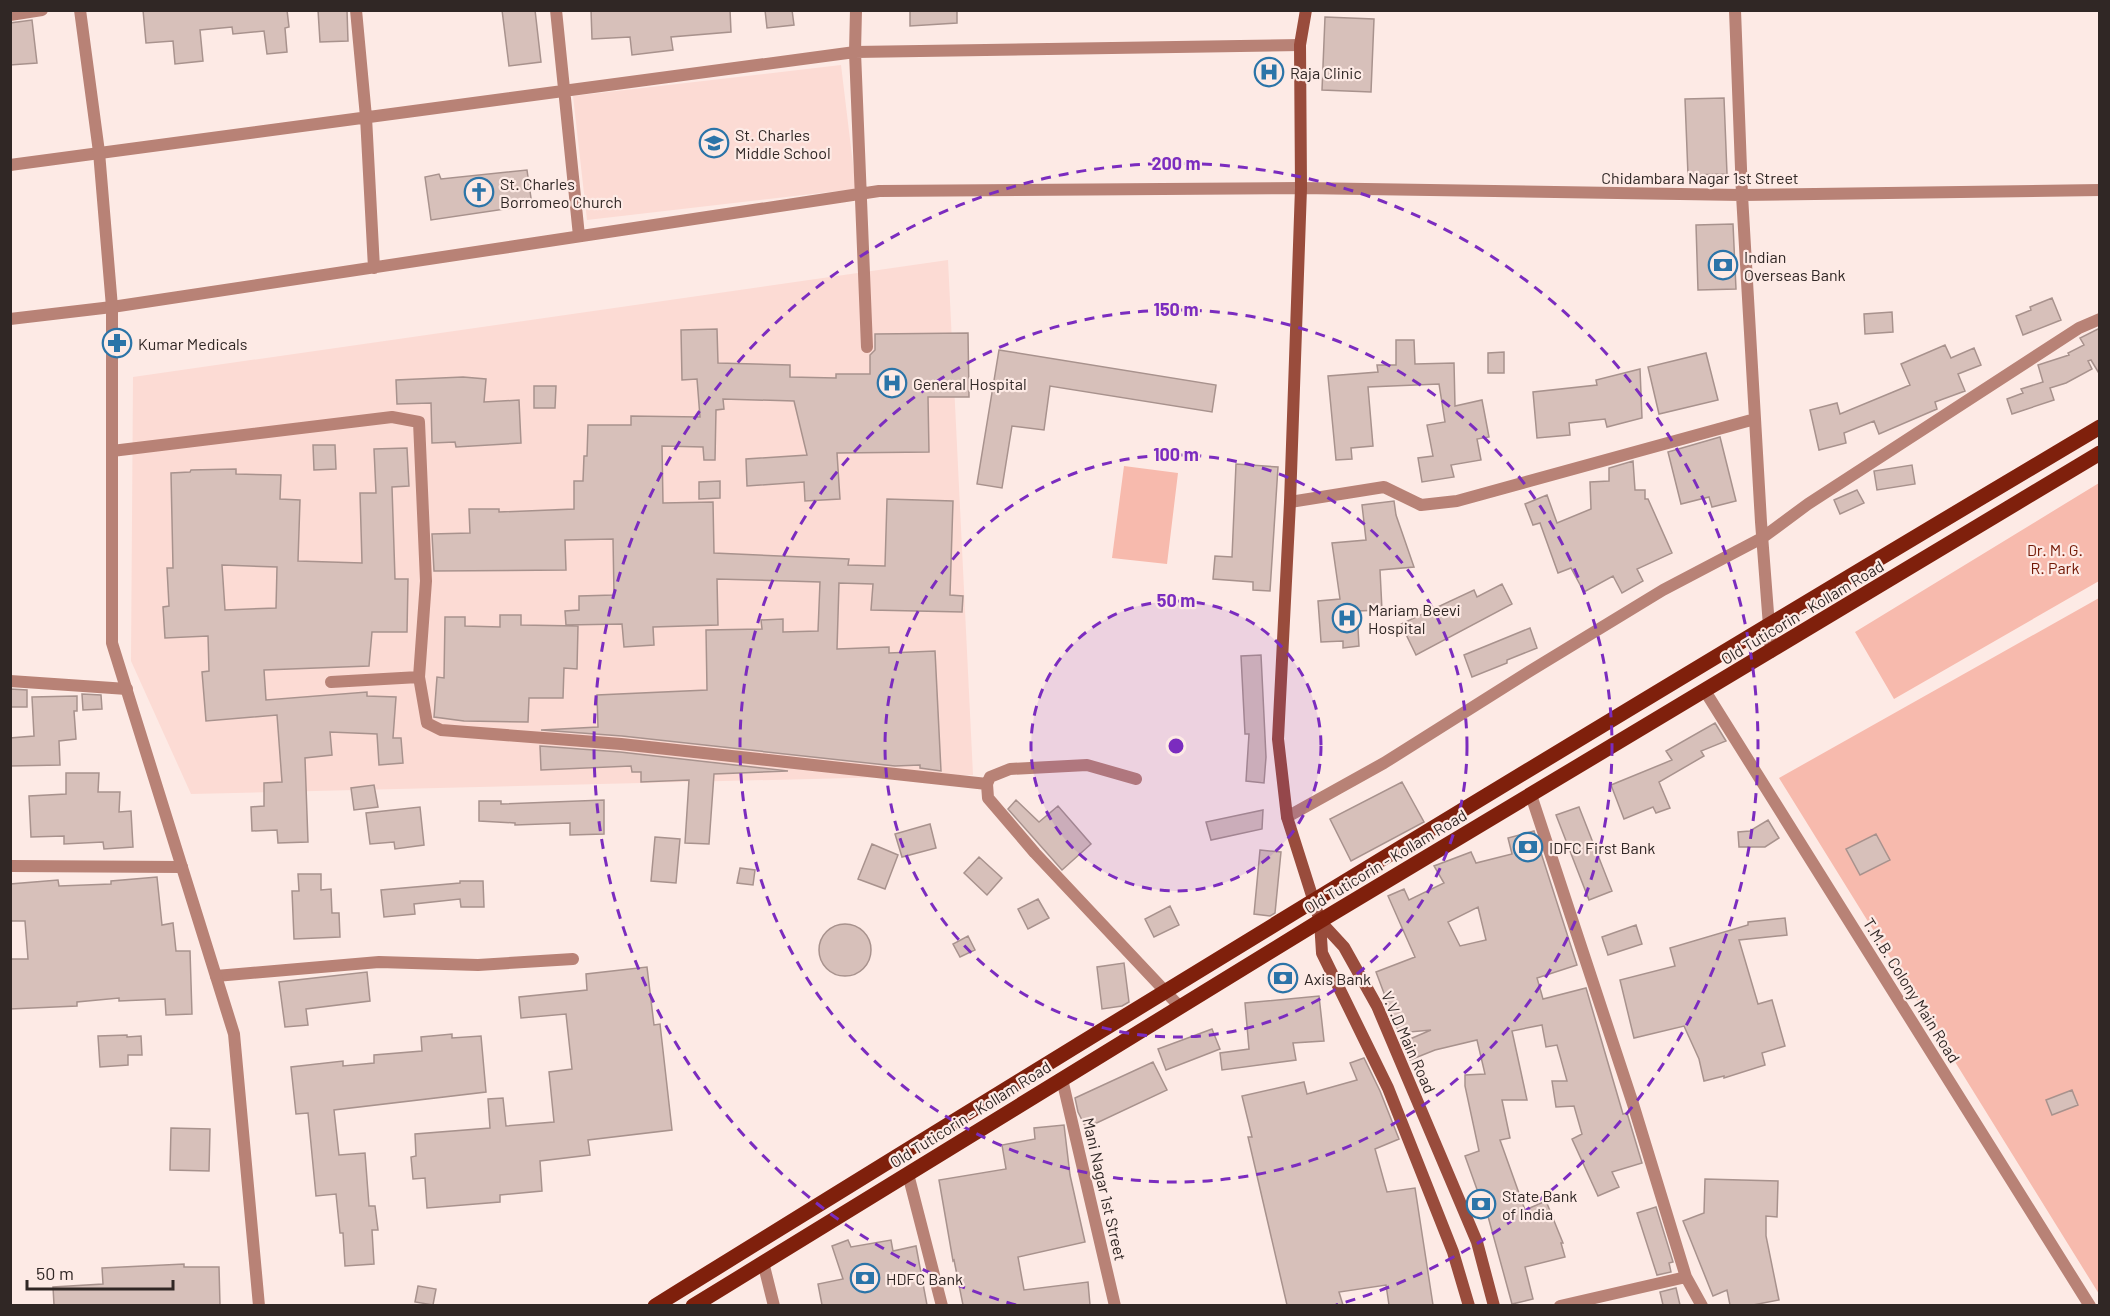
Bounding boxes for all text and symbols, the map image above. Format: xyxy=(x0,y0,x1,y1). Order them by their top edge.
hospital icon: Raja Clinic xyxy=(1253,56,1285,88)
place label: Raja Clinic xyxy=(1290,63,1362,82)
place label: St. Charles Middle School xyxy=(735,125,831,162)
school or university icon: St. Charles Middle School xyxy=(698,127,730,159)
text: 200 m xyxy=(1151,152,1201,174)
street label: Chidambara Nagar 1st Street xyxy=(1601,168,1799,187)
place label: St. Charles Borromeo Church xyxy=(500,174,622,211)
church icon: St. Charles Borromeo Church xyxy=(463,176,495,208)
place label: Indian Overseas Bank xyxy=(1744,247,1846,284)
bank icon: Indian Overseas Bank xyxy=(1707,249,1739,281)
text: 150 m xyxy=(1154,298,1198,320)
pharmacy icon: Kumar Medicals xyxy=(101,327,133,359)
place label: Kumar Medicals xyxy=(138,334,247,353)
hospital icon: General Hospital xyxy=(876,367,908,399)
place label: General Hospital xyxy=(913,374,1027,393)
text: 100 m xyxy=(1153,443,1199,465)
park label: Dr. M. G. R. Park xyxy=(2027,540,2083,577)
street label: Old Tuticorin - Kollam Road xyxy=(1717,556,1887,668)
text: 50 m xyxy=(1157,589,1195,611)
place label: Mariam Beevi Hospital xyxy=(1368,600,1461,637)
hospital icon: Mariam Beevi Hospital xyxy=(1331,602,1363,634)
centre of rings xyxy=(1166,736,1186,756)
street label: Old Tuticorin - Kollam Road xyxy=(1300,805,1470,917)
bank icon: IDFC First Bank xyxy=(1512,831,1544,863)
place label: IDFC First Bank xyxy=(1549,838,1655,857)
street label: T.M.B. Colony Main Road xyxy=(1860,914,1964,1066)
bank icon: Axis Bank xyxy=(1267,962,1299,994)
place label: Axis Bank xyxy=(1304,969,1371,988)
street label: V.V.D Main Road xyxy=(1378,988,1440,1096)
street label: Old Tuticorin - Kollam Road xyxy=(886,1057,1054,1171)
street label: Mani Nagar 1st Street xyxy=(1079,1116,1131,1262)
place label: State Bank of India xyxy=(1502,1186,1577,1223)
bank icon: State Bank of India xyxy=(1465,1188,1497,1220)
scale bar xyxy=(27,1253,172,1291)
text: 50 m xyxy=(36,1262,74,1284)
bank icon: HDFC Bank xyxy=(849,1262,881,1294)
place label: HDFC Bank xyxy=(886,1269,963,1288)

